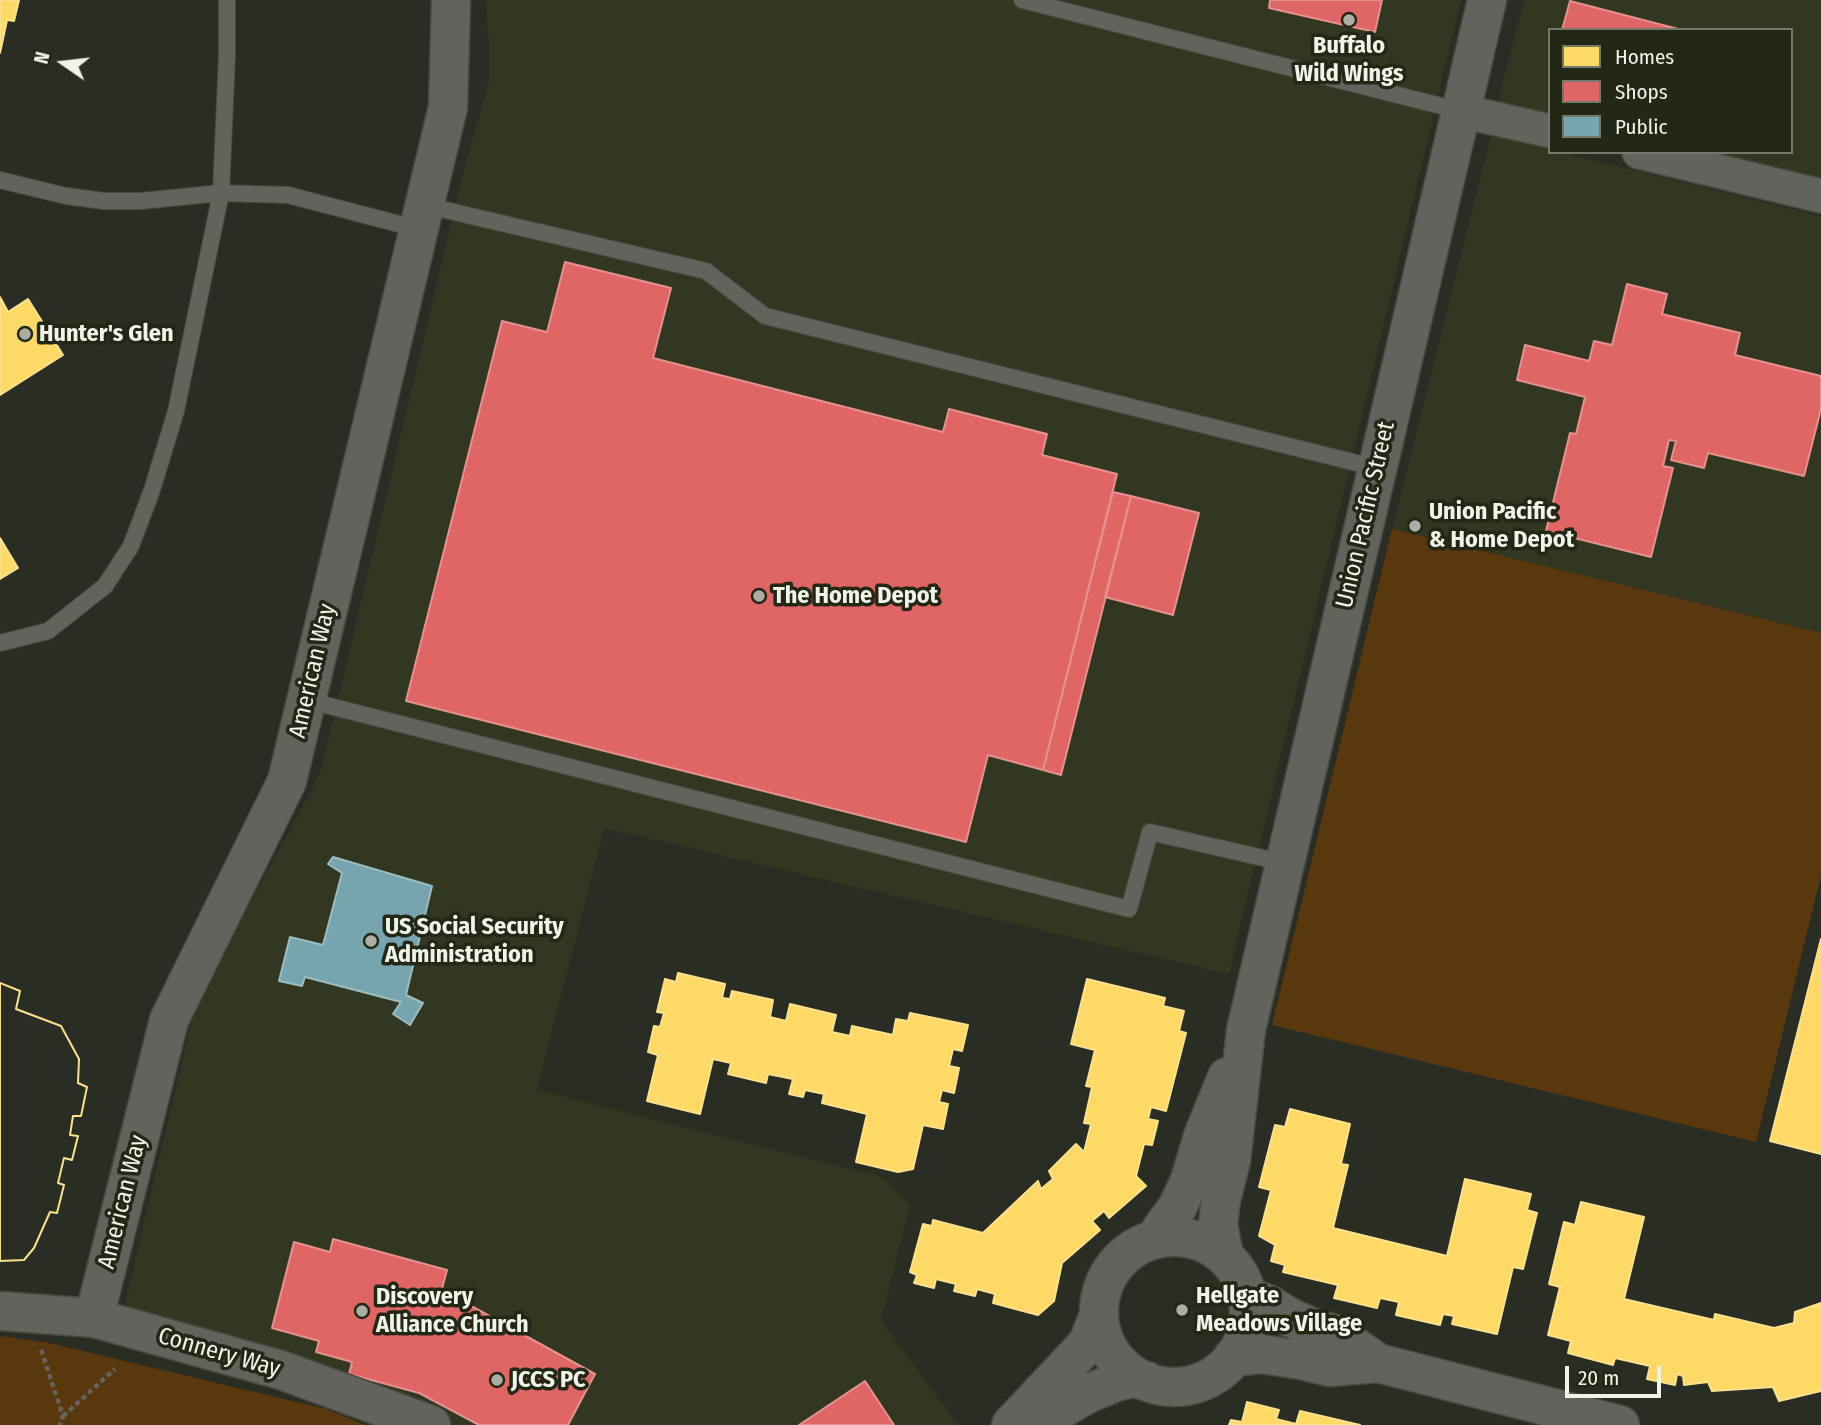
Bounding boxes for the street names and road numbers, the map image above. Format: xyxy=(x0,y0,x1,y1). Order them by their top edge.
street label: Union Pacific Street xyxy=(1331,419,1401,611)
street label: American Way xyxy=(284,601,342,741)
street label: American Way xyxy=(92,1132,154,1272)
street label: Connery Way xyxy=(155,1322,283,1384)

